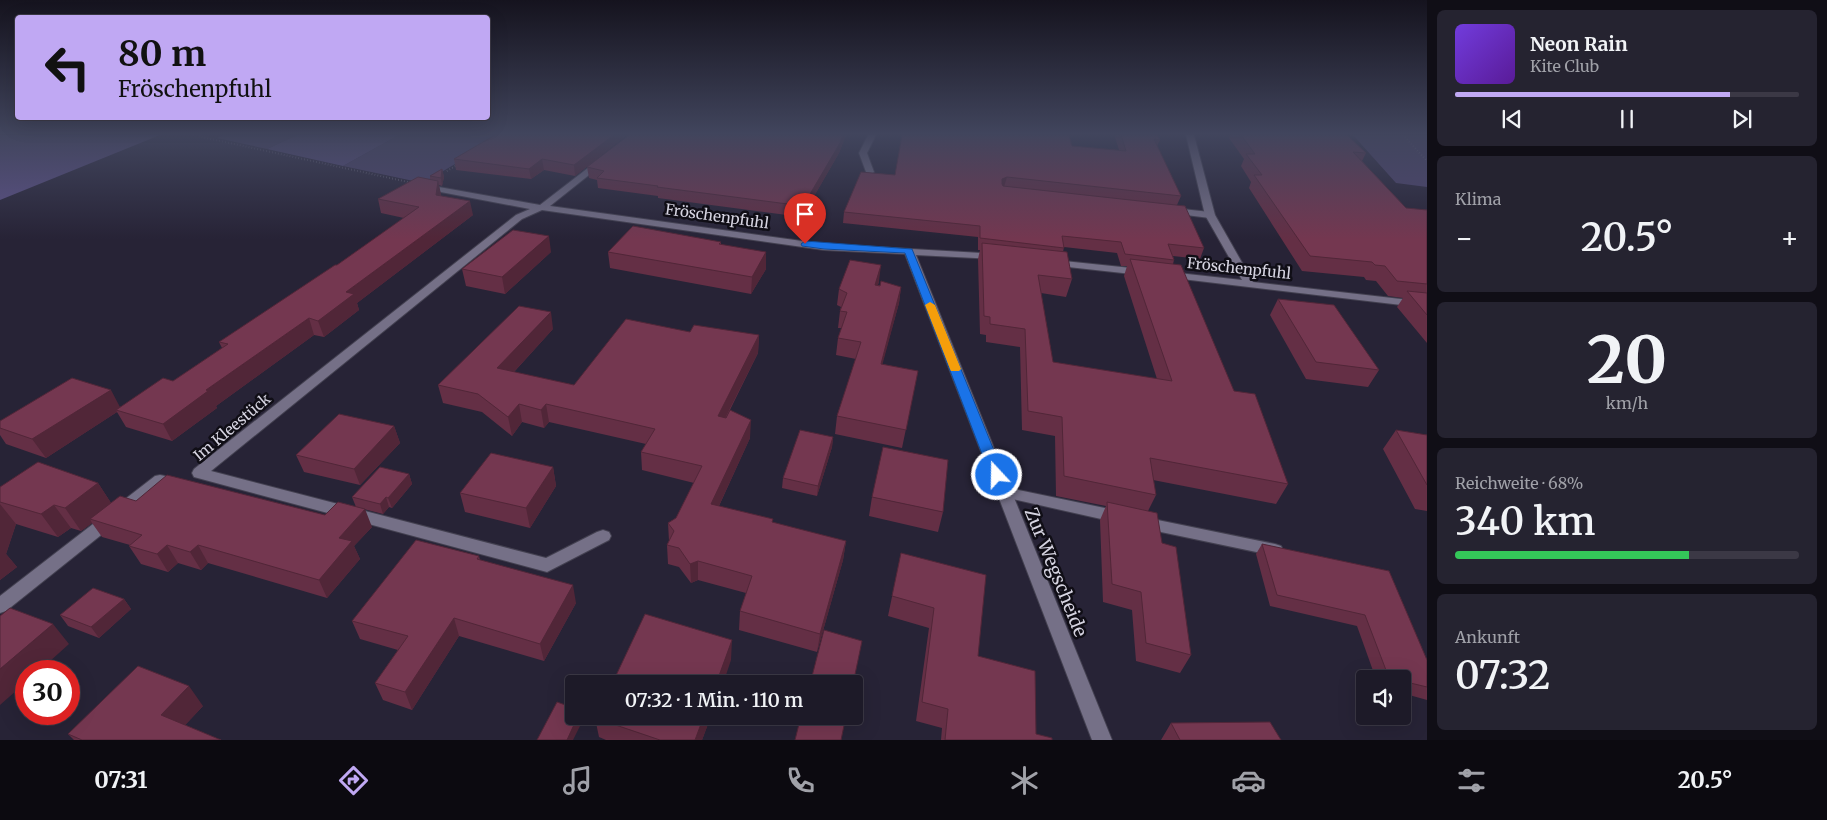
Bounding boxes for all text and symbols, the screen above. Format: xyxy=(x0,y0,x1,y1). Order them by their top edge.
text: 80 m xyxy=(118,32,206,76)
text: Neon Rain xyxy=(1530,32,1628,56)
icon: left xyxy=(35,35,100,100)
text: Kite Club xyxy=(1530,56,1599,76)
text: Fröschenpfuhl xyxy=(118,75,271,103)
icon: previous xyxy=(1498,105,1526,133)
icon: pause xyxy=(1613,105,1641,133)
icon: next xyxy=(1728,105,1756,133)
text: Klima xyxy=(1455,189,1501,209)
pin xyxy=(784,193,826,244)
street label: Fröschenpfuhl xyxy=(664,199,770,233)
icon: arrive xyxy=(791,200,819,228)
text: 20.5° xyxy=(1581,214,1673,261)
text: − xyxy=(1455,220,1474,256)
text: + xyxy=(1780,220,1799,256)
street label: Fröschenpfuhl xyxy=(1186,253,1292,283)
text: 20 xyxy=(1587,319,1667,401)
street label: Im Kleestück xyxy=(190,389,275,465)
text: km/h xyxy=(1606,393,1648,413)
position arrow xyxy=(970,448,1022,500)
text: Reichweite · 68% xyxy=(1455,473,1583,493)
text: 340 km xyxy=(1455,498,1596,545)
street label: Zur Wegscheide xyxy=(1020,504,1092,640)
text: Ankunft xyxy=(1455,627,1520,647)
text: 07:32 xyxy=(1455,652,1551,699)
speed limit sign: 30 xyxy=(15,660,80,725)
map controls xyxy=(1356,670,1411,725)
button: sound xyxy=(1356,670,1411,725)
text: 07:32 · 1 Min. · 110 m xyxy=(625,688,803,712)
icon: directions xyxy=(336,763,371,798)
icon: music xyxy=(560,763,595,798)
icon: phone xyxy=(783,763,818,798)
icon: climate xyxy=(1007,763,1042,798)
icon: car xyxy=(1231,763,1266,798)
icon: filters xyxy=(1454,763,1489,798)
text: 07:31 xyxy=(94,766,148,794)
text: 20.5° xyxy=(1678,766,1733,794)

